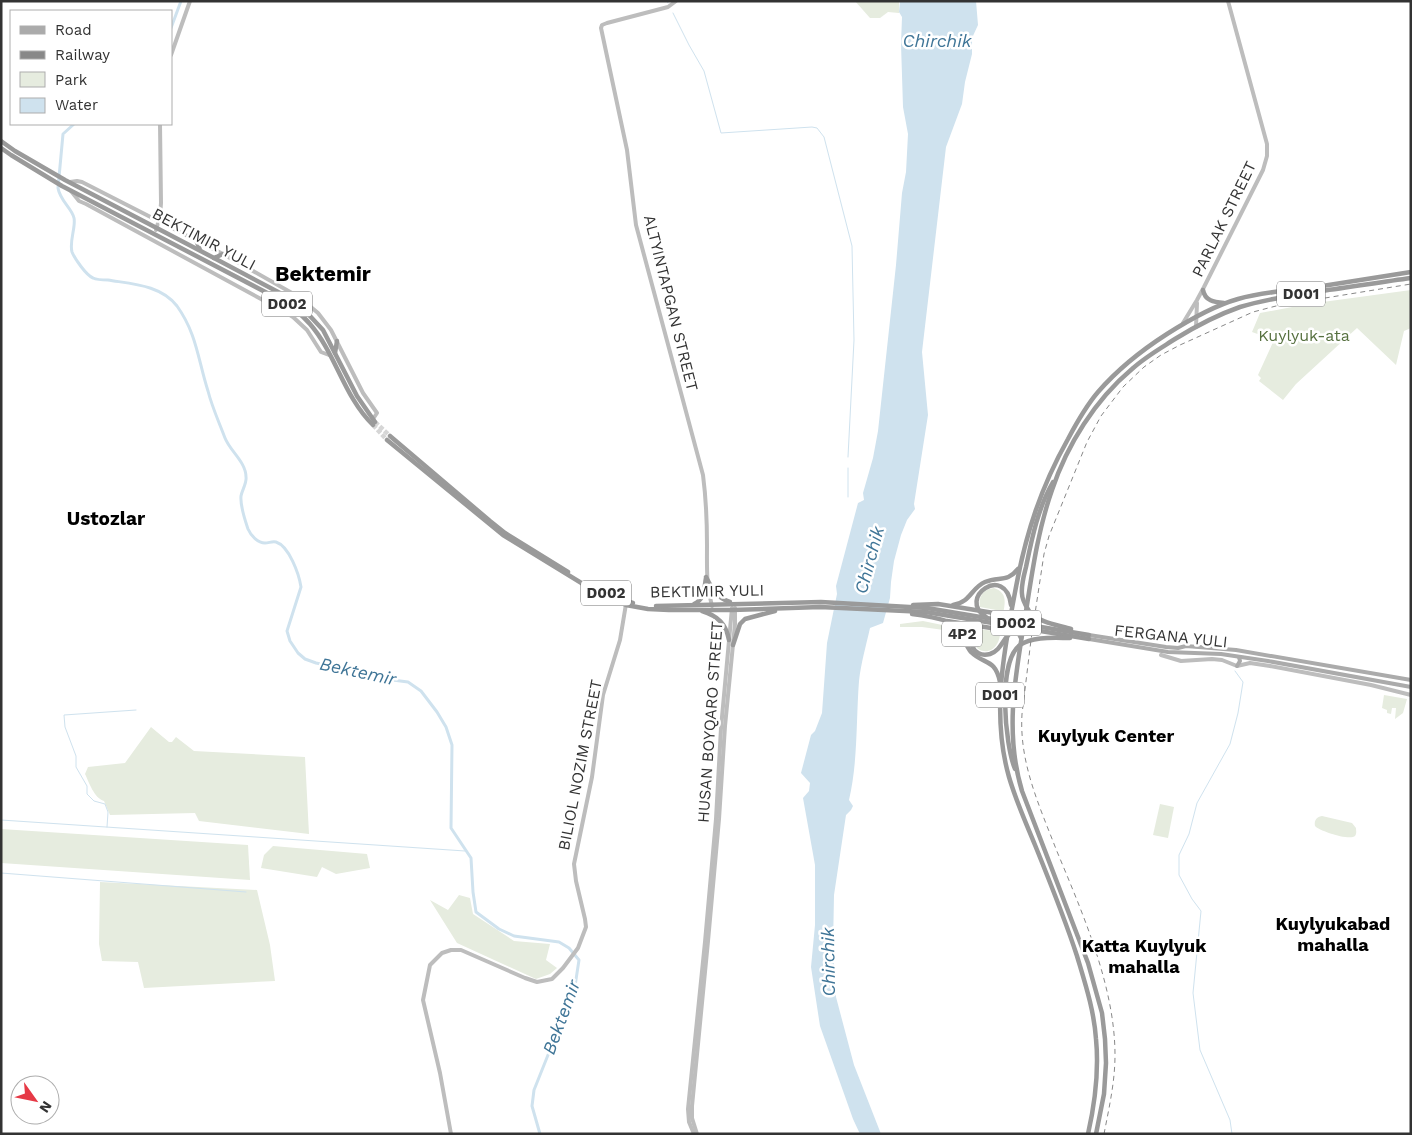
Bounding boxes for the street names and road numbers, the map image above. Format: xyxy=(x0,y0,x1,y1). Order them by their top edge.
street label: PARLAK STREET xyxy=(1188,158,1260,280)
street label: BEKTIMIR YULI xyxy=(149,204,259,274)
street label: ALTYINTAPGAN STREET xyxy=(640,213,702,393)
road number: D001 xyxy=(1277,282,1325,306)
road number: D002 xyxy=(262,292,312,316)
road number: D002 xyxy=(581,580,631,606)
street label: BEKTIMIR YULI xyxy=(650,581,764,601)
road number: D002 xyxy=(991,610,1041,636)
street label: HUSAN BOYQARO STREET xyxy=(693,620,727,824)
street label: FERGANA YULI xyxy=(1113,621,1229,651)
road number: 4P2 xyxy=(942,622,982,646)
street label: BILIOL NOZIM STREET xyxy=(554,678,606,852)
road number: D001 xyxy=(976,682,1024,708)

